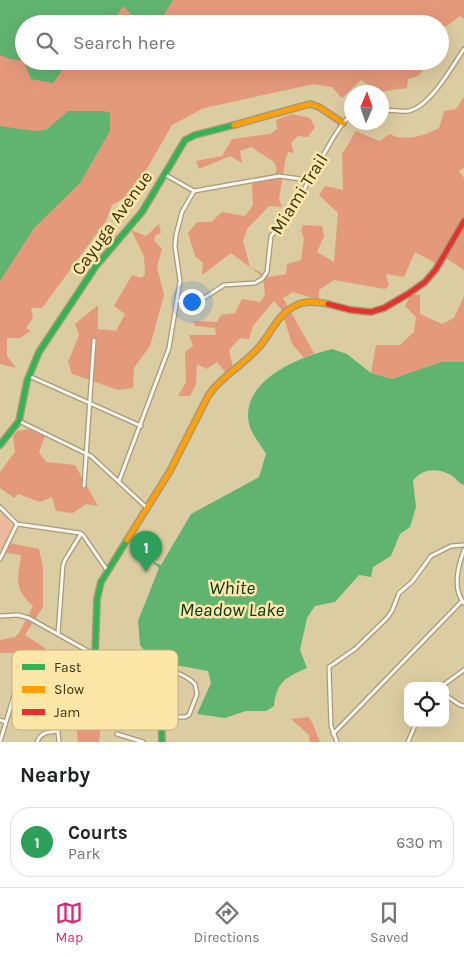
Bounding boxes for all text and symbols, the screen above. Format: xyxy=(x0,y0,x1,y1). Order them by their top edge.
search box xyxy=(15,15,449,70)
icon: search xyxy=(33,29,61,57)
text: Search here xyxy=(73,32,175,54)
north arrow xyxy=(344,85,389,130)
street label: Miami Trail xyxy=(265,149,333,239)
street label: Cayuga Avenue xyxy=(67,166,157,280)
your location xyxy=(179,289,205,315)
pin: 1 xyxy=(130,531,162,572)
water label: White Meadow Lake xyxy=(180,577,285,621)
legend xyxy=(12,650,178,730)
text: Fast xyxy=(54,659,81,676)
text: Slow xyxy=(54,681,84,698)
map controls xyxy=(404,682,449,727)
button: locate xyxy=(404,682,449,727)
text: Jam xyxy=(54,704,80,721)
text: Nearby xyxy=(20,763,90,787)
text: Courts xyxy=(68,822,128,844)
text: 1 xyxy=(34,833,40,852)
text: 630 m xyxy=(396,833,443,852)
text: Park xyxy=(68,844,100,863)
tab: Map xyxy=(55,899,83,946)
tab: Directions xyxy=(194,899,260,946)
tab: Saved xyxy=(370,899,409,946)

